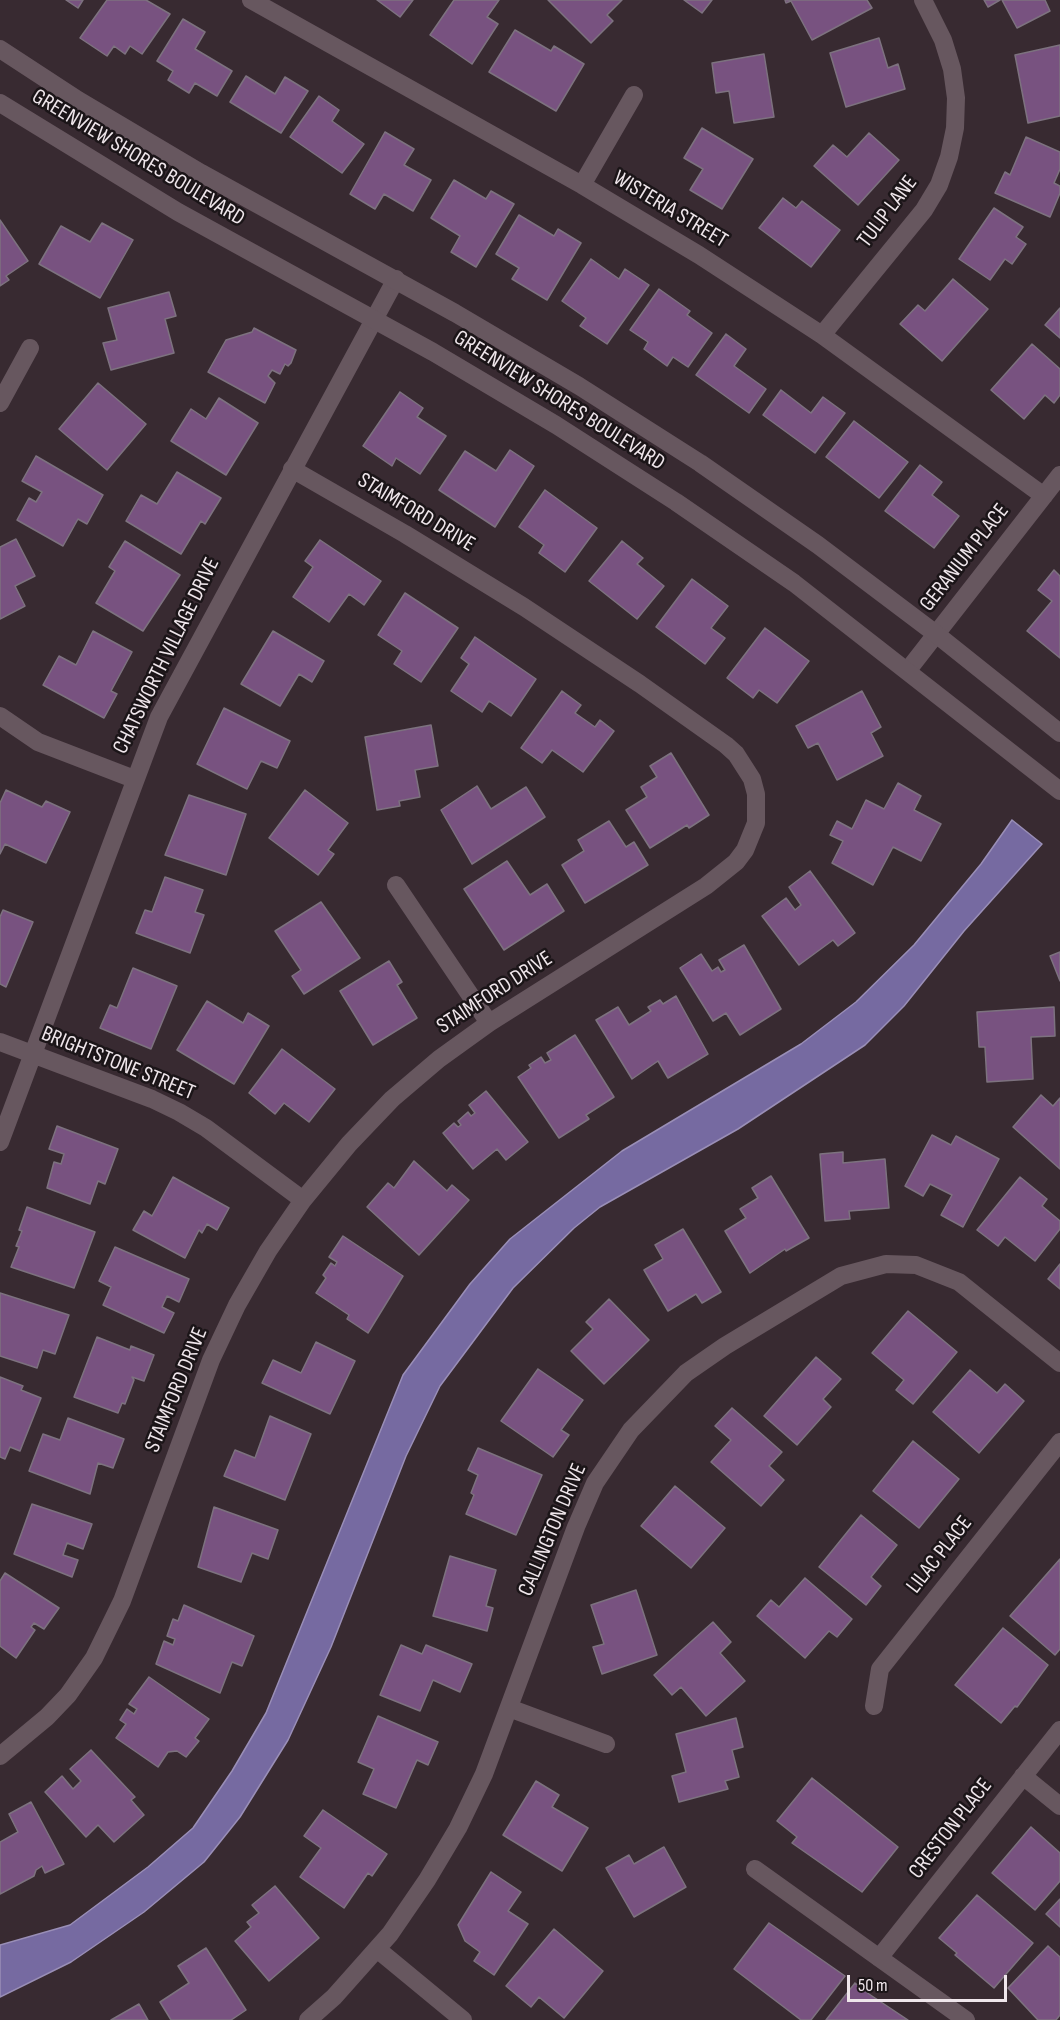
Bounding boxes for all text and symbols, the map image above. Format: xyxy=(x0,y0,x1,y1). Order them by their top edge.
street label: GREENVIEW SHORES BOULEVARD xyxy=(27,84,249,232)
street label: WISTERIA STREET xyxy=(608,165,732,255)
street label: TULIP LANE xyxy=(852,171,924,253)
street label: GREENVIEW SHORES BOULEVARD xyxy=(449,325,669,477)
street label: STAIMFORD DRIVE xyxy=(352,468,480,558)
street label: GERANIUM PLACE xyxy=(915,499,1015,617)
street label: CHATSWORTH VILLAGE DRIVE xyxy=(108,554,226,758)
street label: STAIMFORD DRIVE xyxy=(432,946,558,1040)
street label: BRIGHTSTONE STREET xyxy=(37,1021,199,1107)
street label: STAIMFORD DRIVE xyxy=(140,1324,214,1456)
street label: CALLINGTON DRIVE xyxy=(513,1460,593,1600)
street label: LILAC PLACE xyxy=(902,1511,978,1599)
street label: CRESTON PLACE xyxy=(904,1774,998,1884)
scale bar xyxy=(850,1963,1010,2001)
text: 50 m xyxy=(858,1975,888,1996)

